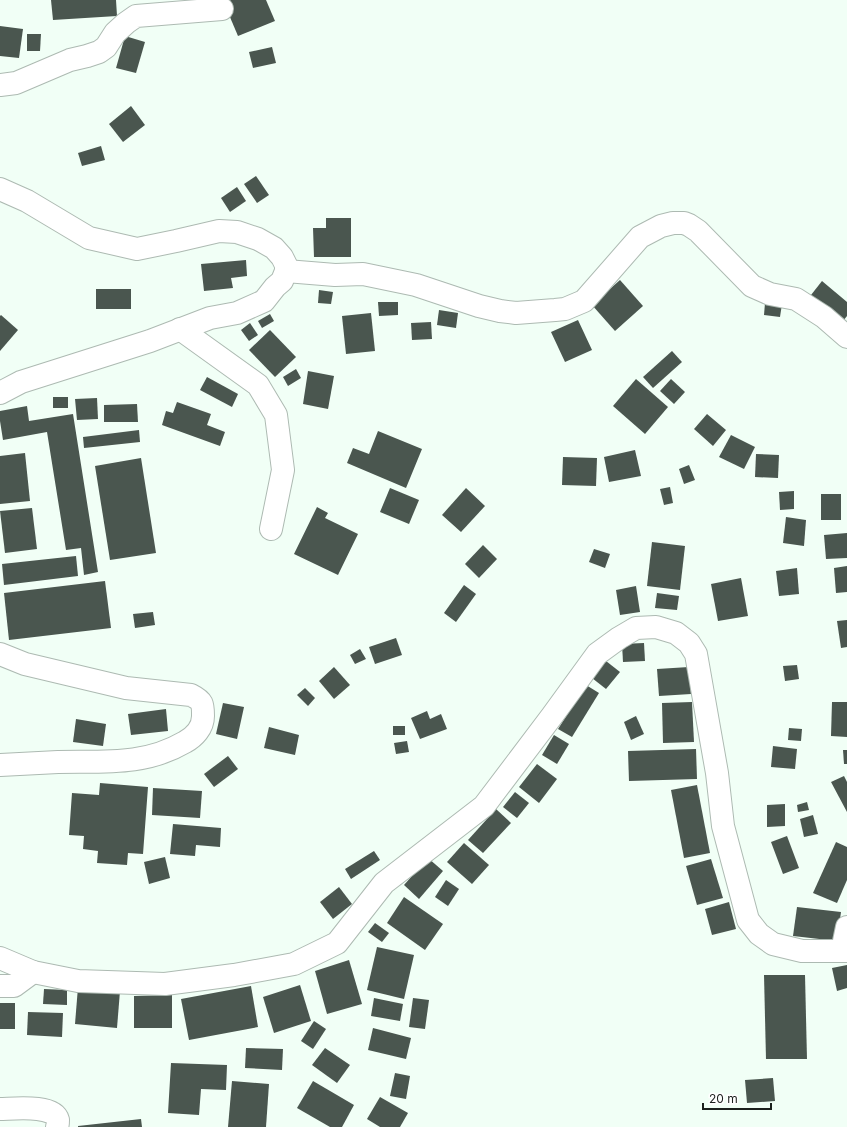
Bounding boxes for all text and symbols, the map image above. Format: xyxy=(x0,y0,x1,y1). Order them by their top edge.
scale bar xyxy=(703,1085,771,1111)
text: 20 m xyxy=(709,1091,738,1106)

